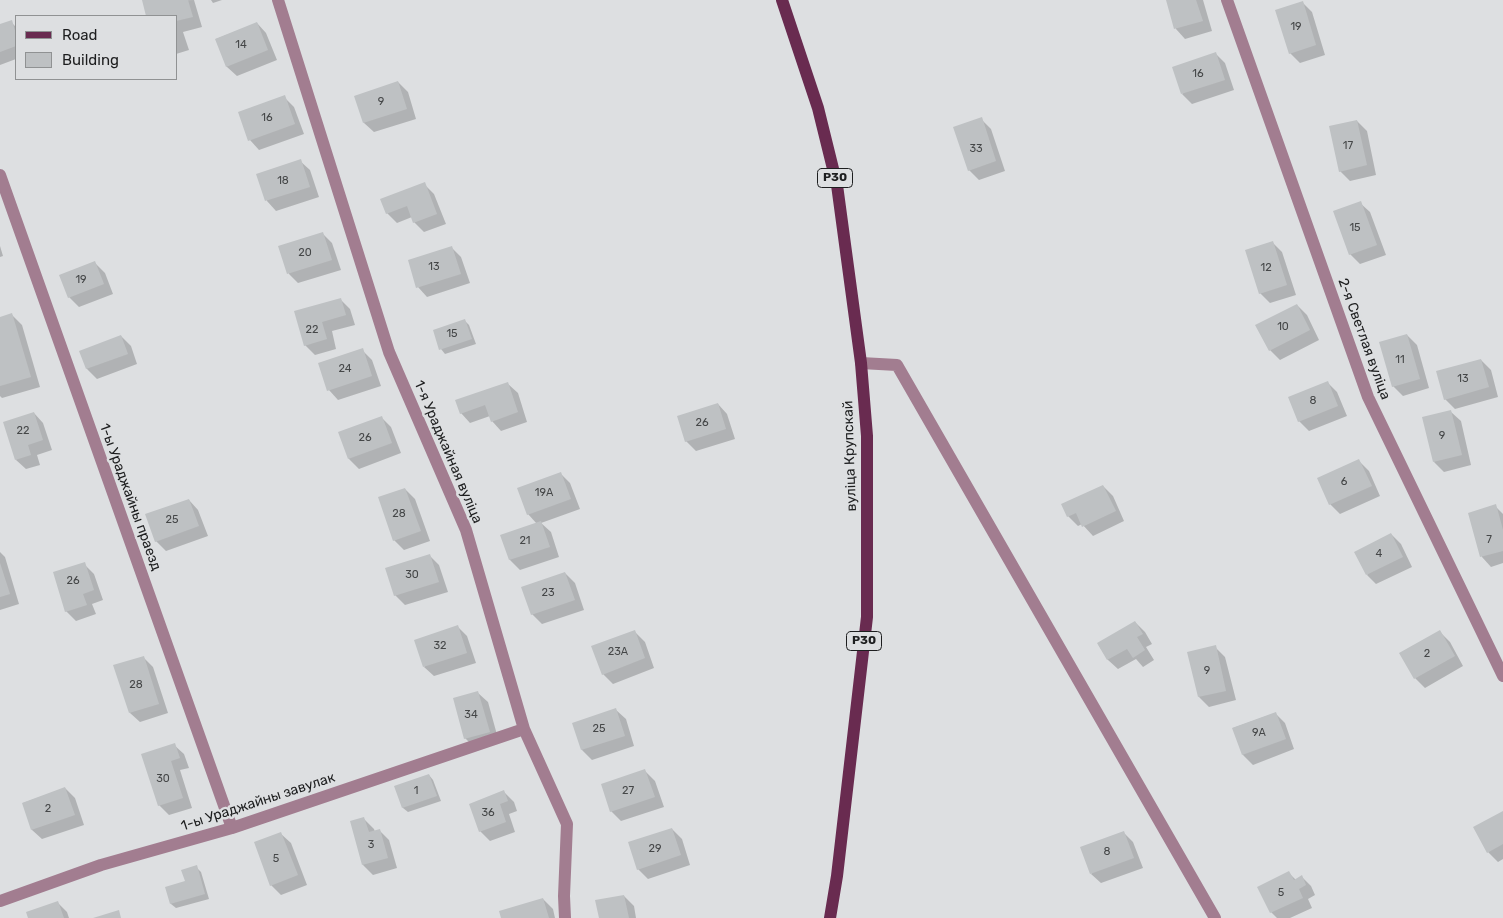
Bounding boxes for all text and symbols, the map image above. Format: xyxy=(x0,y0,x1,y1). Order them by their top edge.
legend xyxy=(15,15,178,80)
house number: 19 xyxy=(1290,20,1302,34)
text: Road xyxy=(62,26,98,44)
house number: 14 xyxy=(235,38,247,52)
text: Building xyxy=(62,51,119,69)
house number: 16 xyxy=(1192,67,1204,81)
house number: 9 xyxy=(378,95,384,109)
house number: 16 xyxy=(261,111,273,125)
house number: 17 xyxy=(1343,139,1353,153)
house number: 33 xyxy=(969,142,983,156)
road number: Р30 xyxy=(818,168,852,188)
house number: 18 xyxy=(277,174,289,188)
house number: 15 xyxy=(1349,221,1361,235)
house number: 20 xyxy=(298,246,312,260)
house number: 13 xyxy=(428,260,440,274)
house number: 12 xyxy=(1260,261,1272,275)
house number: 19 xyxy=(75,273,87,287)
street label: 2-я Светлая вуліца xyxy=(1334,276,1394,402)
house number: 10 xyxy=(1277,320,1289,334)
house number: 22 xyxy=(306,323,318,337)
house number: 15 xyxy=(446,327,458,341)
house number: 11 xyxy=(1395,353,1405,367)
house number: 24 xyxy=(338,362,352,376)
house number: 13 xyxy=(1457,372,1469,386)
street label: 1-я Ураджайная вуліца xyxy=(410,378,486,526)
house number: 8 xyxy=(1310,394,1316,408)
street label: вуліца Крупскай xyxy=(840,400,860,512)
house number: 26 xyxy=(695,416,709,430)
street label: 1-ы Ураджайны праезд xyxy=(96,421,164,573)
house number: 22 xyxy=(17,424,29,438)
house number: 9 xyxy=(1439,429,1445,443)
house number: 26 xyxy=(358,431,372,445)
house number: 6 xyxy=(1341,475,1347,489)
house number: 19А xyxy=(535,486,553,500)
house number: 28 xyxy=(392,507,406,521)
house number: 25 xyxy=(166,513,178,527)
house number: 7 xyxy=(1486,533,1492,547)
house number: 21 xyxy=(519,534,531,548)
house number: 4 xyxy=(1376,547,1382,561)
house number: 30 xyxy=(405,568,419,582)
house number: 26 xyxy=(66,574,80,588)
house number: 23 xyxy=(541,586,555,600)
road number: Р30 xyxy=(846,631,882,650)
house number: 32 xyxy=(433,639,447,653)
house number: 23А xyxy=(608,645,628,659)
house number: 2 xyxy=(1424,647,1430,661)
house number: 9 xyxy=(1204,664,1210,678)
house number: 28 xyxy=(129,678,143,692)
house number: 34 xyxy=(464,708,478,722)
house number: 25 xyxy=(593,722,605,736)
house number: 9А xyxy=(1252,726,1266,740)
street label: 1-ы Ураджайны завулак xyxy=(179,769,337,835)
house number: 30 xyxy=(156,772,170,786)
house number: 1 xyxy=(414,784,418,798)
house number: 27 xyxy=(622,784,634,798)
house number: 2 xyxy=(45,802,51,816)
house number: 36 xyxy=(481,806,495,820)
house number: 3 xyxy=(368,838,374,852)
house number: 29 xyxy=(649,842,661,856)
house number: 8 xyxy=(1104,845,1110,859)
house number: 5 xyxy=(273,852,279,866)
house number: 5 xyxy=(1278,886,1284,900)

